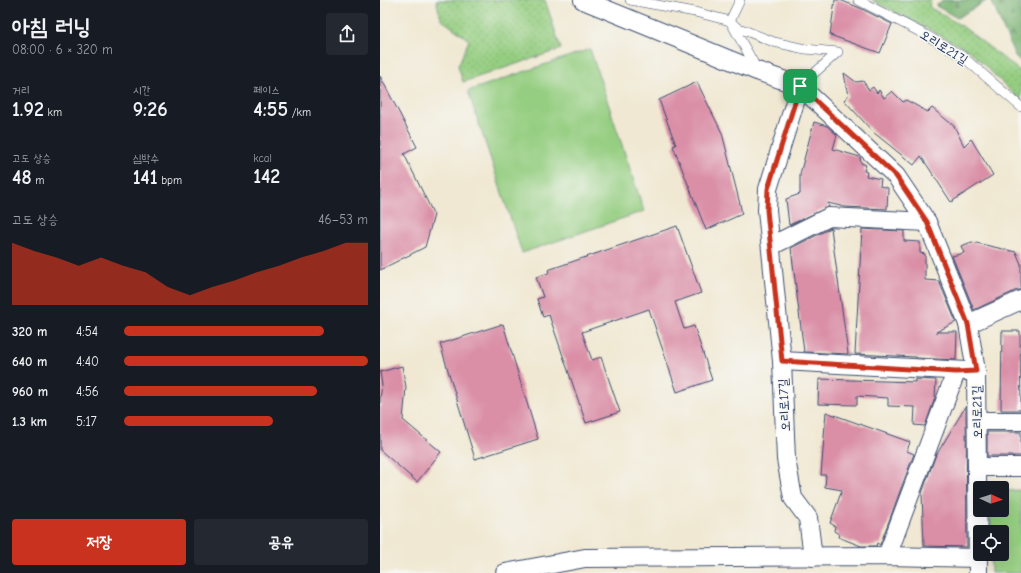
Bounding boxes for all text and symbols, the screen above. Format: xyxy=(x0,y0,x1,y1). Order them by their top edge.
button: share xyxy=(326,13,368,55)
text: 아침 러닝 xyxy=(12,14,91,40)
street label: 오리로21길 xyxy=(917,26,971,68)
text: 08:00 · 6 × 320 m xyxy=(12,42,113,57)
pin xyxy=(783,69,817,103)
icon: arrive xyxy=(789,75,811,97)
text: 거리 xyxy=(12,84,30,97)
text: 시간 xyxy=(133,84,150,97)
text: 페이스 xyxy=(253,84,280,97)
text: 1.92 xyxy=(12,98,44,121)
text: 9:26 xyxy=(133,98,168,121)
text: 4:55 xyxy=(253,98,288,121)
text: km xyxy=(44,106,62,119)
text: /km xyxy=(288,106,311,119)
text: 고도 상승 xyxy=(12,152,51,165)
text: 심박수 xyxy=(133,152,159,165)
text: kcal xyxy=(253,152,272,165)
text: 142 xyxy=(253,165,280,188)
text: 48 xyxy=(12,166,32,189)
text: 141 xyxy=(133,166,158,189)
text: m xyxy=(32,174,44,187)
text: bpm xyxy=(158,174,182,187)
text: 고도 상승 xyxy=(12,212,58,227)
text: 46–53 m xyxy=(318,212,368,227)
text: 320 m xyxy=(12,324,47,339)
text: 4:54 xyxy=(76,324,98,339)
text: 640 m xyxy=(12,354,47,369)
text: 4:40 xyxy=(76,354,99,369)
street label: 오리로17길 xyxy=(775,378,793,432)
text: 960 m xyxy=(12,384,48,399)
text: 4:56 xyxy=(76,384,99,399)
street label: 오리로21길 xyxy=(969,385,985,439)
text: 1.3 km xyxy=(12,414,47,429)
text: 5:17 xyxy=(76,414,97,429)
north arrow xyxy=(973,481,1009,517)
map controls xyxy=(973,481,1009,561)
button: 저장 xyxy=(12,519,186,565)
button: 공유 xyxy=(194,519,368,565)
button: locate xyxy=(973,525,1009,561)

